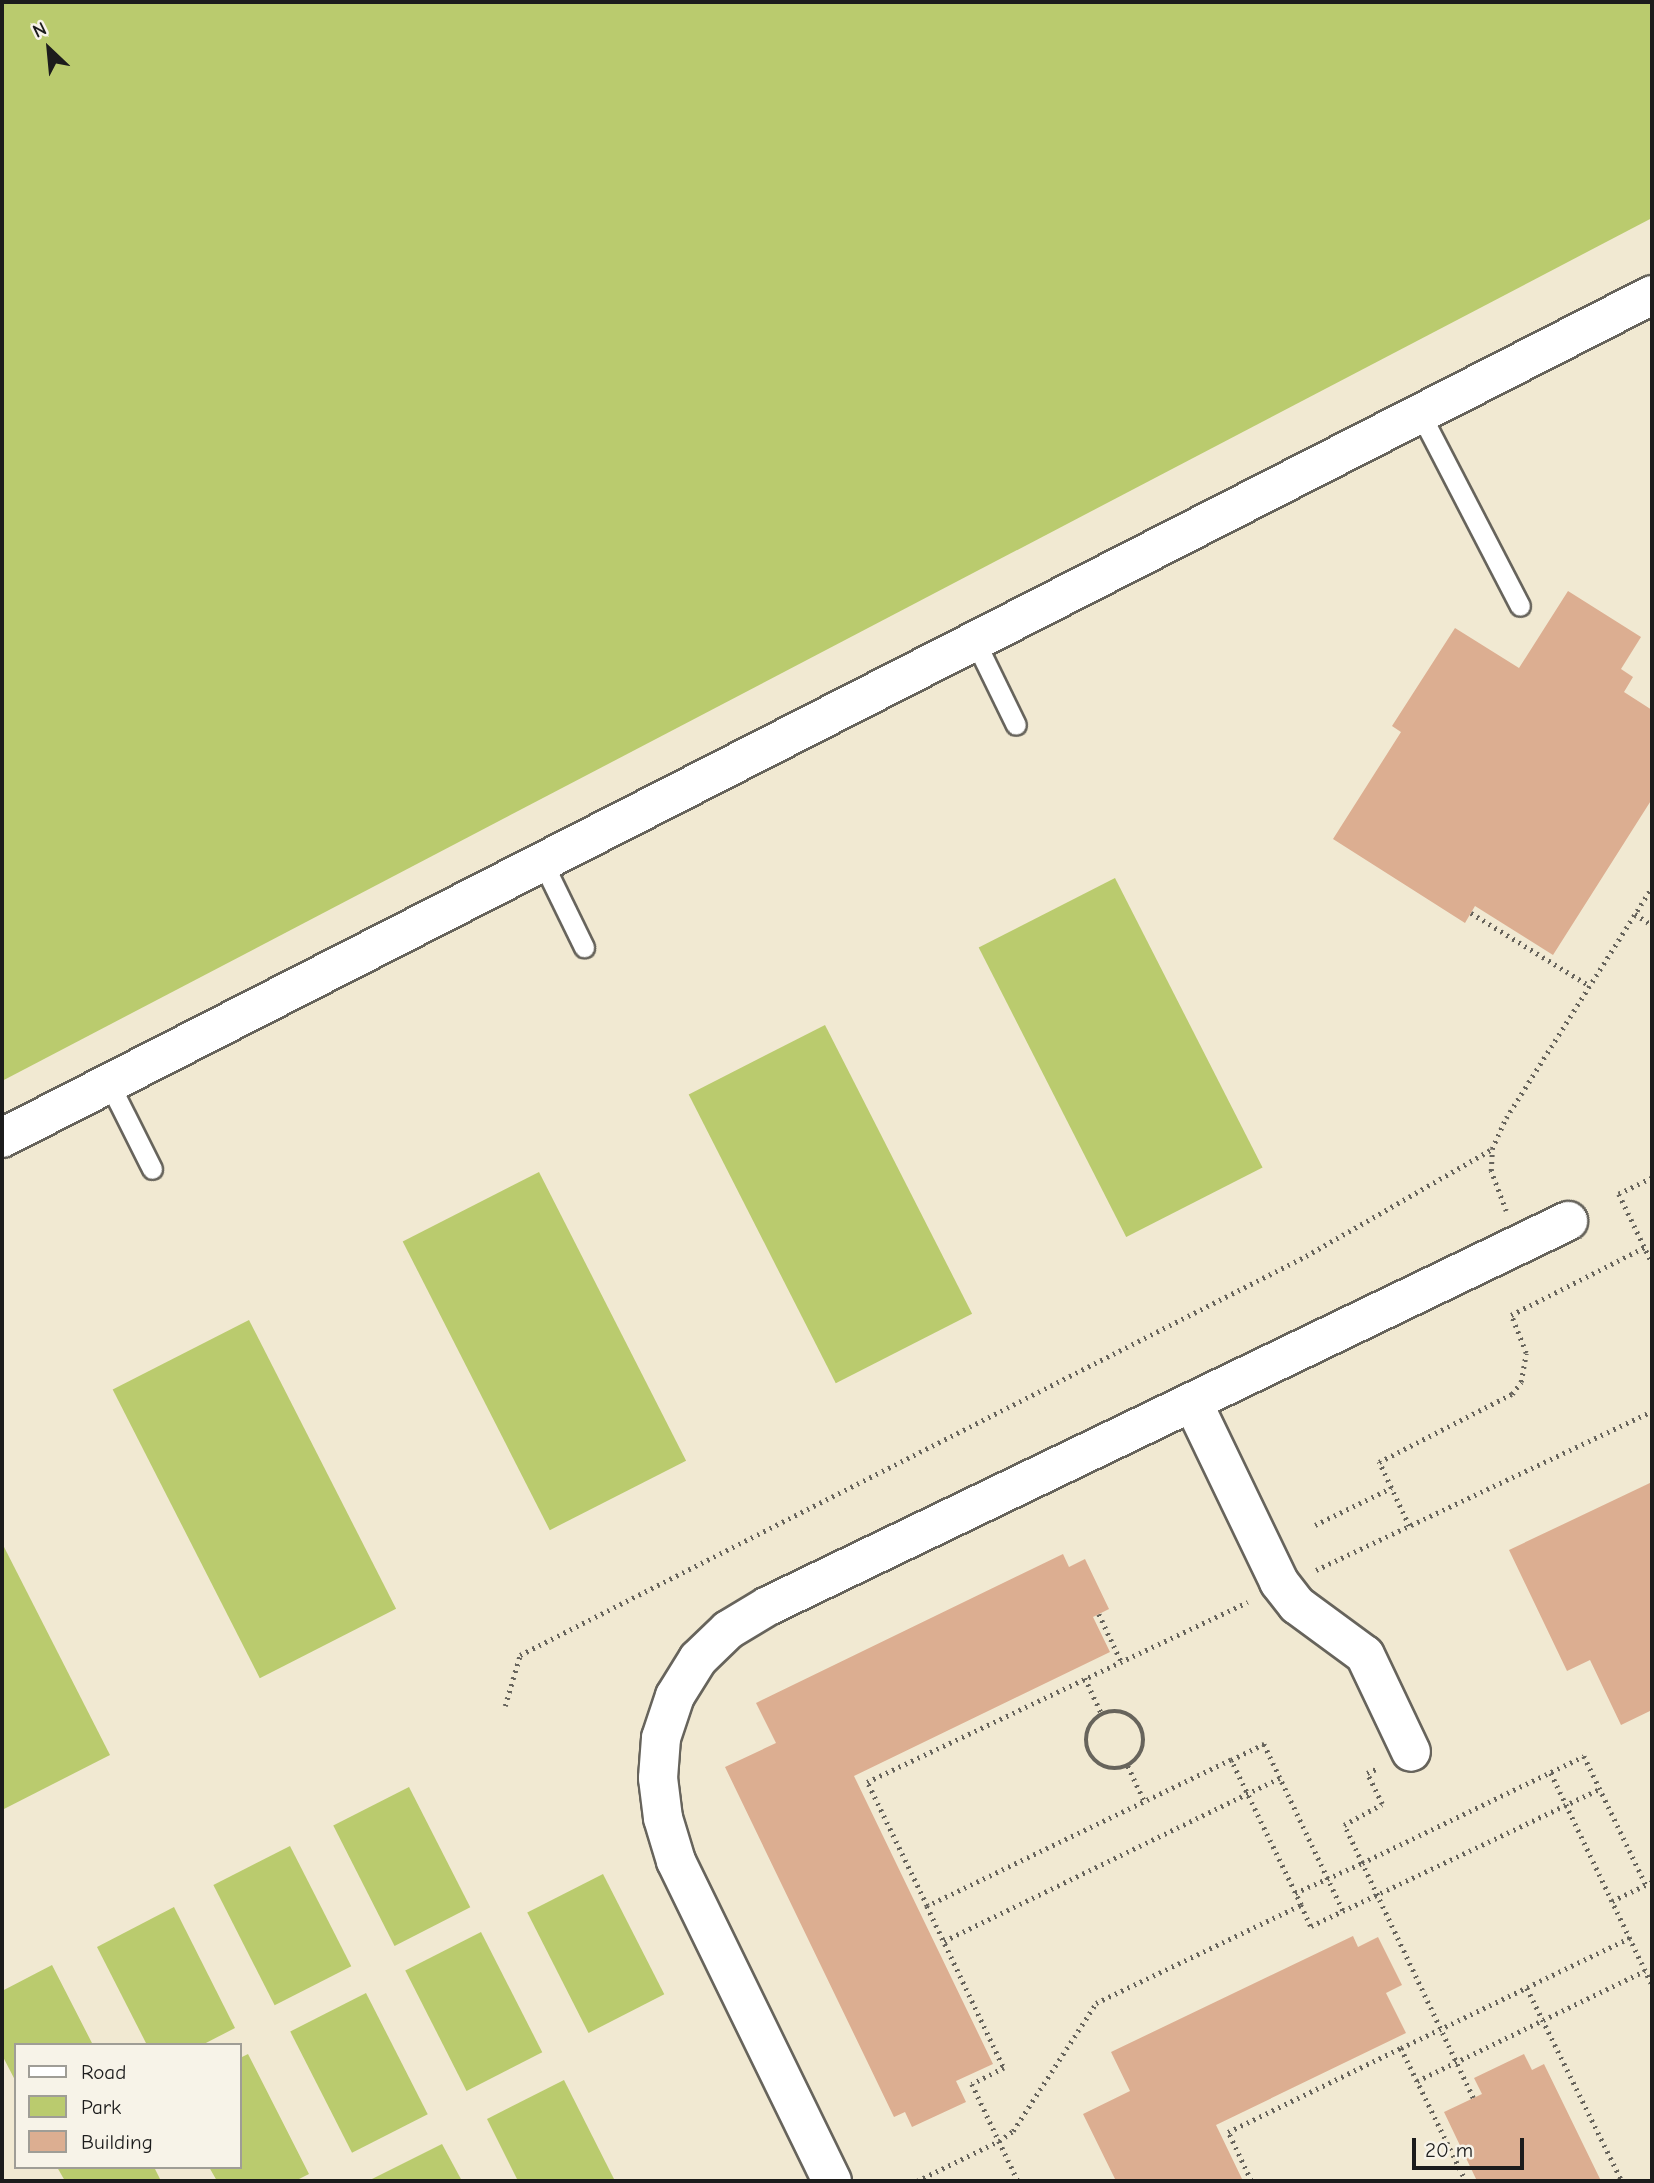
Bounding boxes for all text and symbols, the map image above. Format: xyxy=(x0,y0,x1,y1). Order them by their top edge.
north arrow xyxy=(14,14,84,84)
text: N xyxy=(29,18,50,43)
legend xyxy=(14,2043,242,2169)
text: Road xyxy=(81,2060,126,2084)
text: Park xyxy=(81,2095,121,2119)
scale bar xyxy=(1416,2124,1528,2168)
text: Building xyxy=(81,2130,153,2154)
text: 20 m xyxy=(1425,2138,1473,2162)

